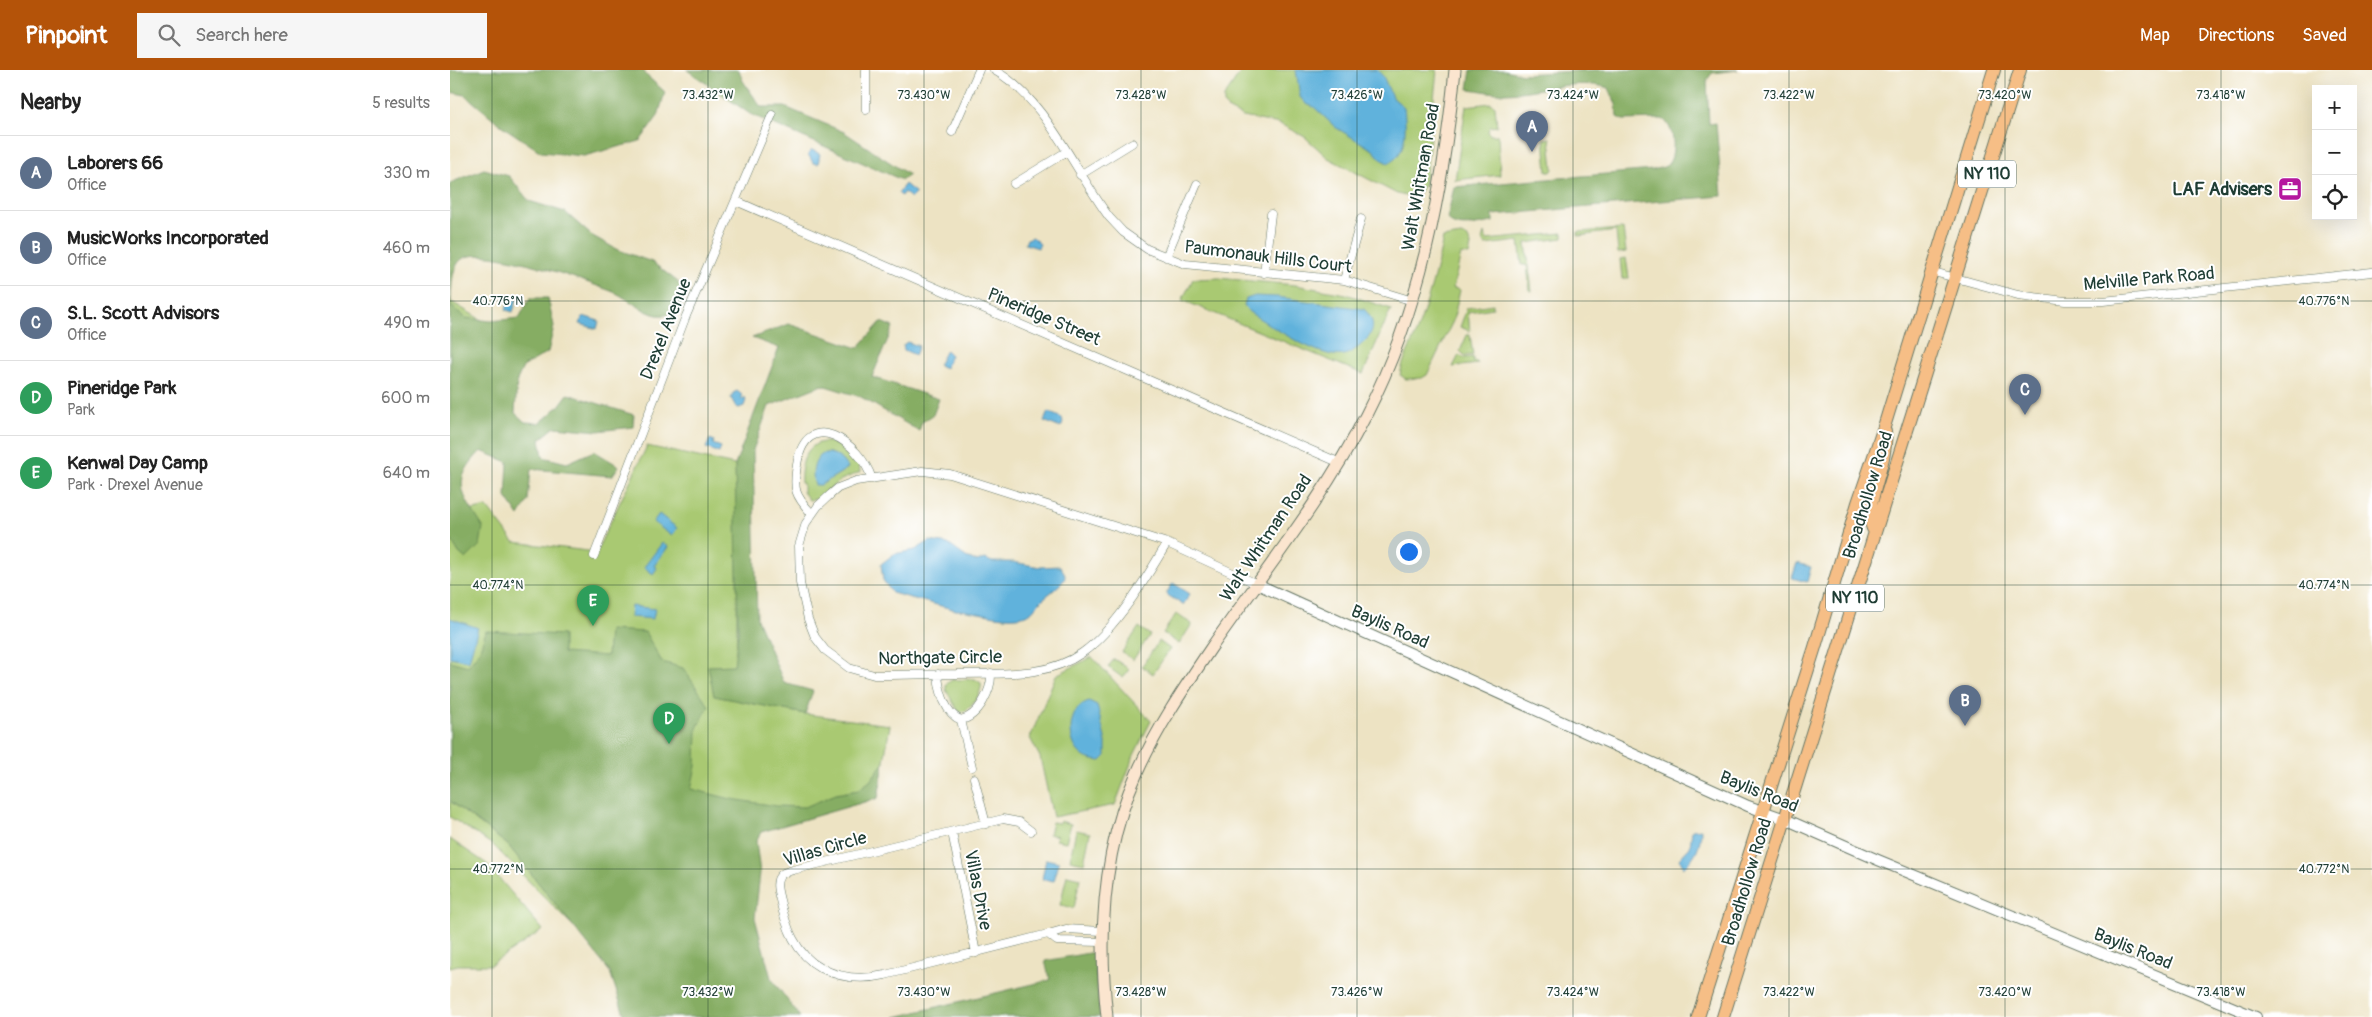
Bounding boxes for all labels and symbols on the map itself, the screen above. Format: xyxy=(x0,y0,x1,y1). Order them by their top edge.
text: 73.432°W xyxy=(682,88,734,103)
text: 73.430°W xyxy=(897,88,951,103)
text: 73.428°W xyxy=(1116,88,1166,103)
text: 73.426°W xyxy=(1331,88,1383,103)
text: 73.424°W xyxy=(1547,88,1599,103)
text: 73.422°W xyxy=(1763,88,1815,103)
text: 73.420°W xyxy=(1978,88,2032,103)
text: 73.418°W xyxy=(2197,88,2245,103)
street label: Walt Whitman Road xyxy=(1397,102,1445,252)
pin: A xyxy=(1516,111,1548,152)
road number: NY 110 xyxy=(1958,160,2016,188)
office icon: LAF Advisers xyxy=(2277,176,2303,202)
place label: LAF Advisers xyxy=(2172,178,2273,201)
street label: Paumonauk Hills Court xyxy=(1183,235,1354,279)
street label: Melville Park Road xyxy=(2083,262,2215,296)
street label: Drexel Avenue xyxy=(635,275,697,383)
street label: Pineridge Street xyxy=(984,283,1105,352)
text: 40.776°N xyxy=(473,294,523,309)
text: 40.776°N xyxy=(2299,294,2349,309)
pin: C xyxy=(2009,374,2041,415)
street label: Broadhollow Road xyxy=(1838,428,1898,562)
street label: Walt Whitman Road xyxy=(1215,470,1317,606)
your location xyxy=(1396,539,1422,565)
text: 40.774°N xyxy=(473,578,523,593)
text: 40.774°N xyxy=(2299,578,2349,593)
road number: NY 110 xyxy=(1826,584,1884,612)
pin: E xyxy=(577,585,609,626)
street label: Baylis Road xyxy=(1347,600,1433,654)
street label: Northgate Circle xyxy=(878,645,1002,671)
pin: B xyxy=(1949,685,1981,726)
pin: D xyxy=(653,703,685,744)
street label: Baylis Road xyxy=(1716,766,1802,818)
street label: Broadhollow Road xyxy=(1717,815,1777,949)
street label: Villas Circle xyxy=(781,826,870,872)
street label: Villas Drive xyxy=(959,848,997,932)
text: 40.772°N xyxy=(473,862,523,877)
text: 40.772°N xyxy=(2299,862,2349,877)
street label: Baylis Road xyxy=(2090,923,2176,975)
text: 73.432°W xyxy=(682,985,734,1000)
text: 73.430°W xyxy=(897,985,951,1000)
text: 73.428°W xyxy=(1116,985,1166,1000)
text: 73.426°W xyxy=(1331,985,1383,1000)
text: 73.424°W xyxy=(1547,985,1599,1000)
text: 73.422°W xyxy=(1763,985,1815,1000)
text: 73.420°W xyxy=(1978,985,2032,1000)
text: 73.418°W xyxy=(2197,985,2245,1000)

